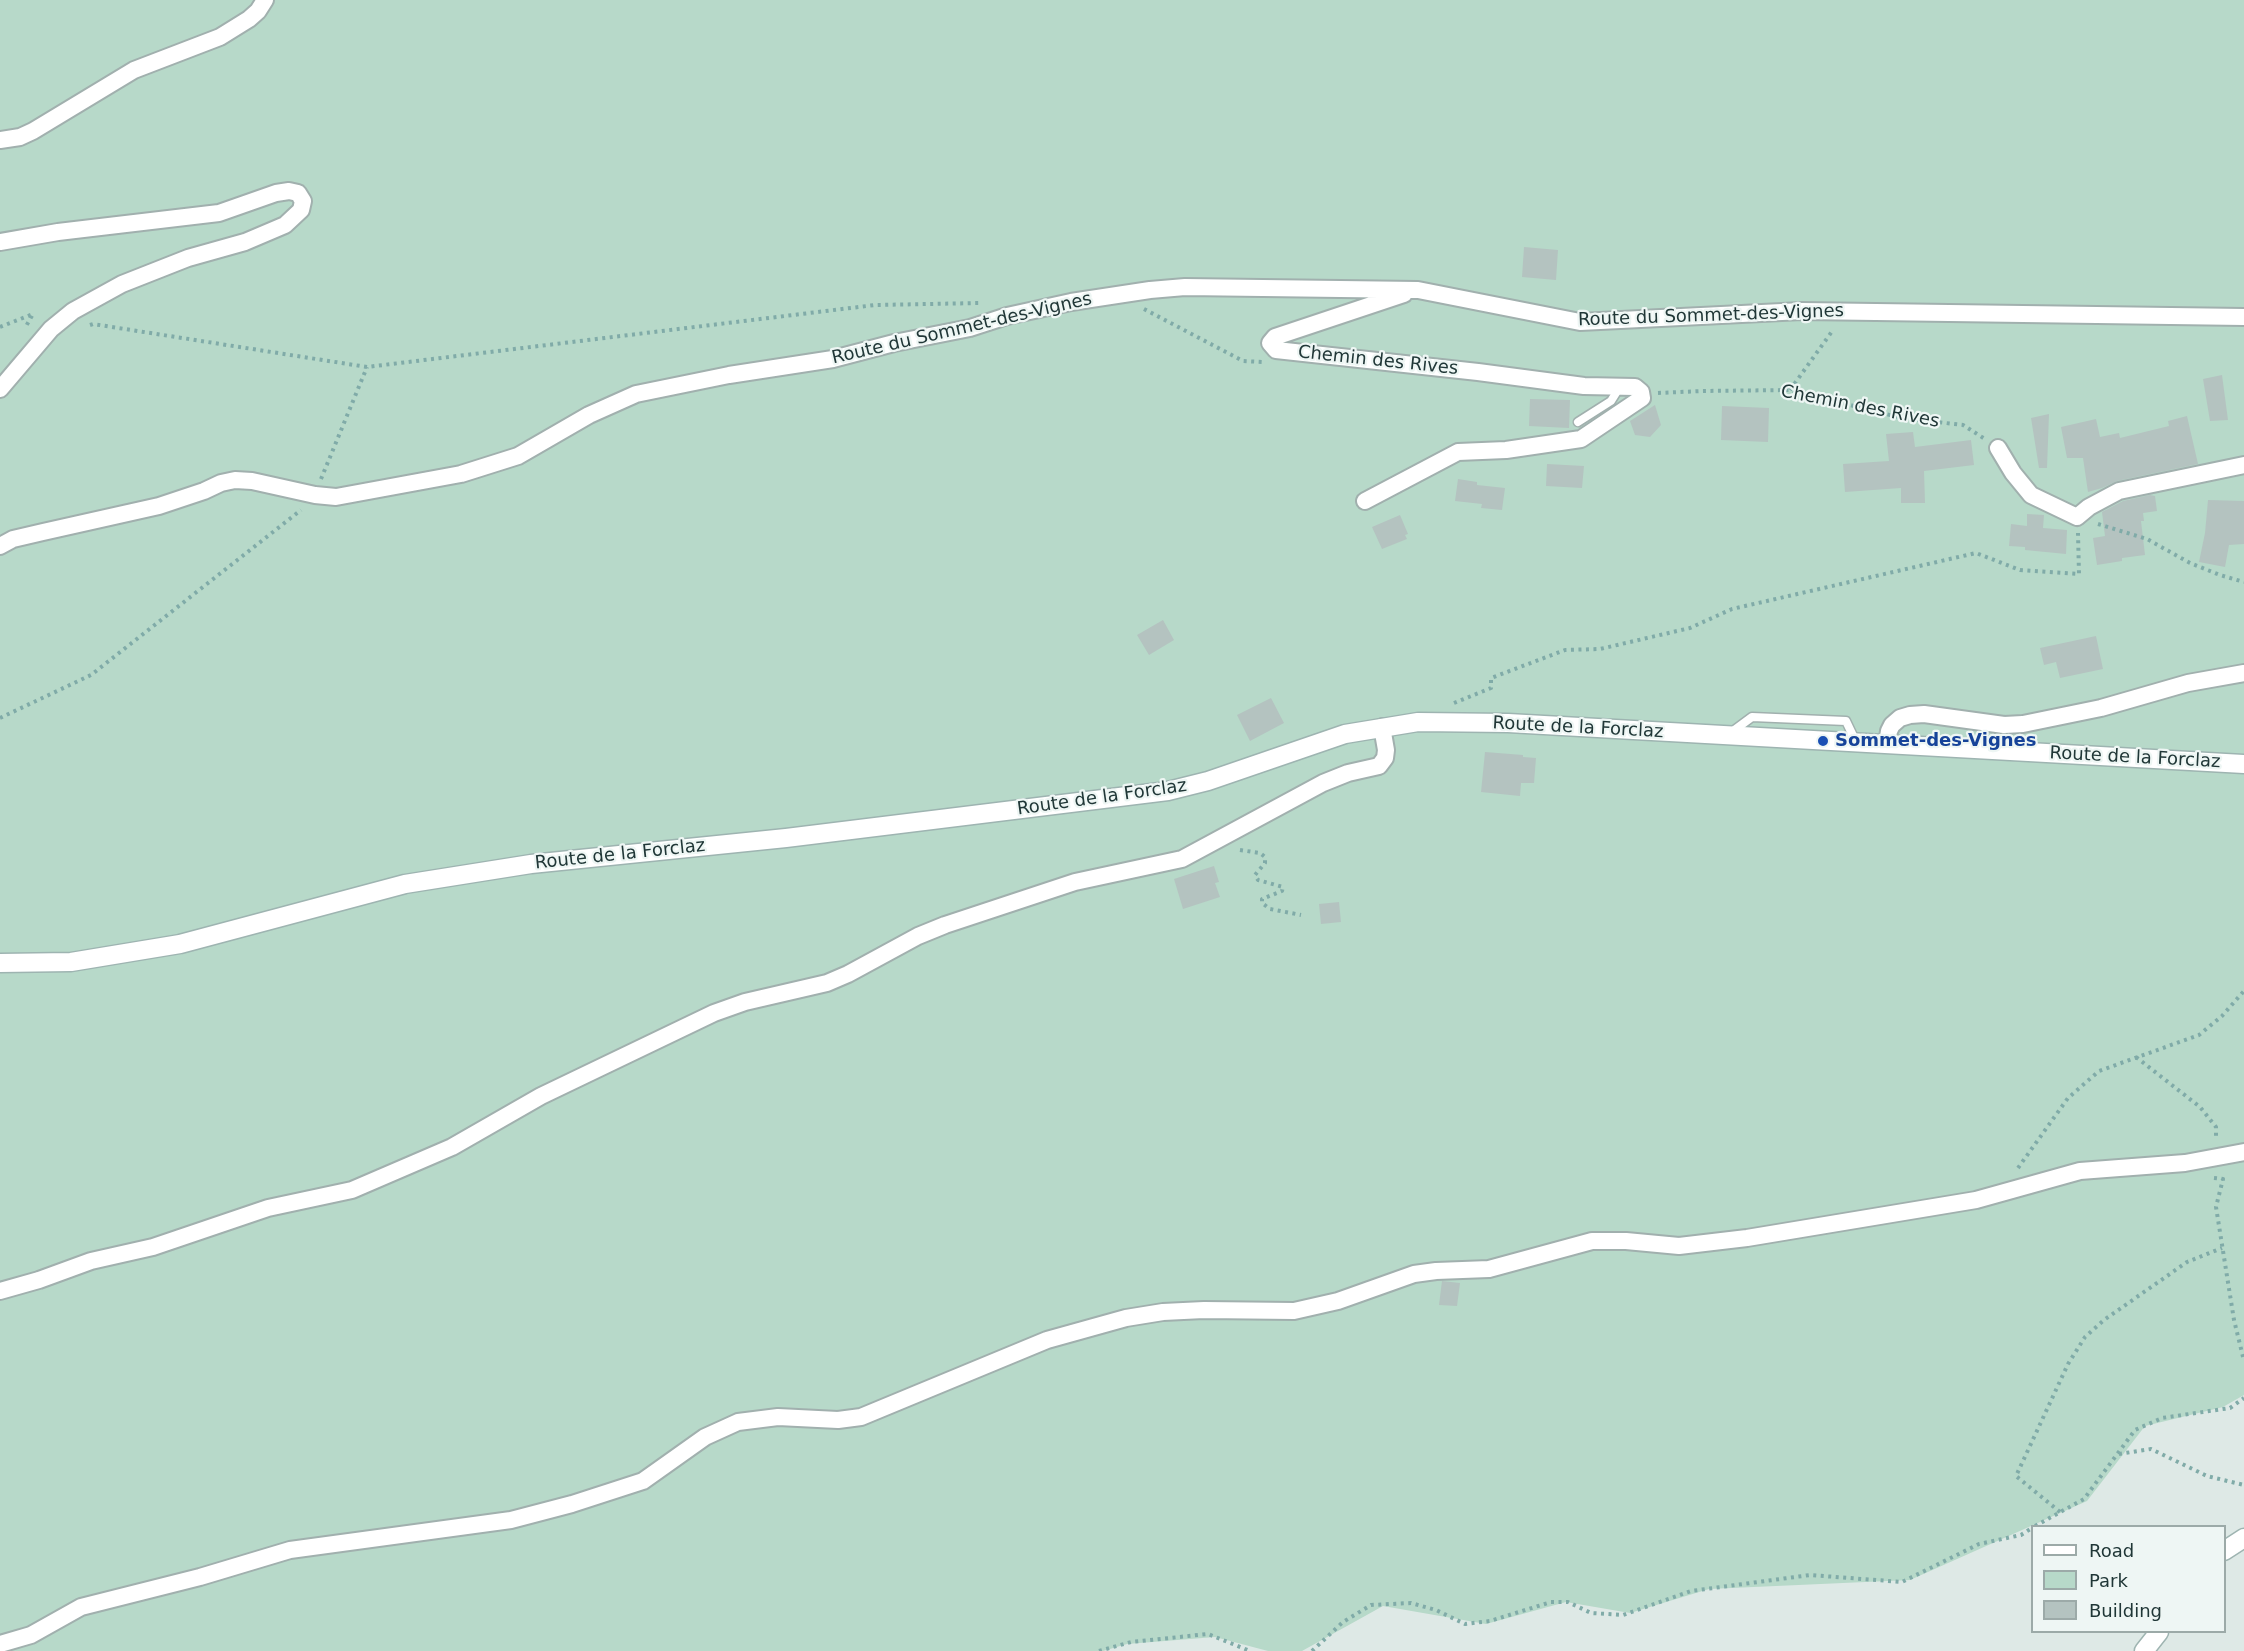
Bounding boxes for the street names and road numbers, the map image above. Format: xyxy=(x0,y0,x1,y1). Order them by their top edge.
street label: Route du Sommet-des-Vignes xyxy=(830,289,1094,369)
street label: Route du Sommet-des-Vignes xyxy=(1578,301,1844,331)
street label: Chemin des Rives xyxy=(1297,342,1459,380)
street label: Chemin des Rives xyxy=(1779,381,1941,433)
street label: Route de la Forclaz xyxy=(1492,713,1664,743)
street label: Route de la Forclaz xyxy=(2049,743,2221,773)
street label: Route de la Forclaz xyxy=(1016,775,1188,821)
street label: Route de la Forclaz xyxy=(534,835,706,875)

